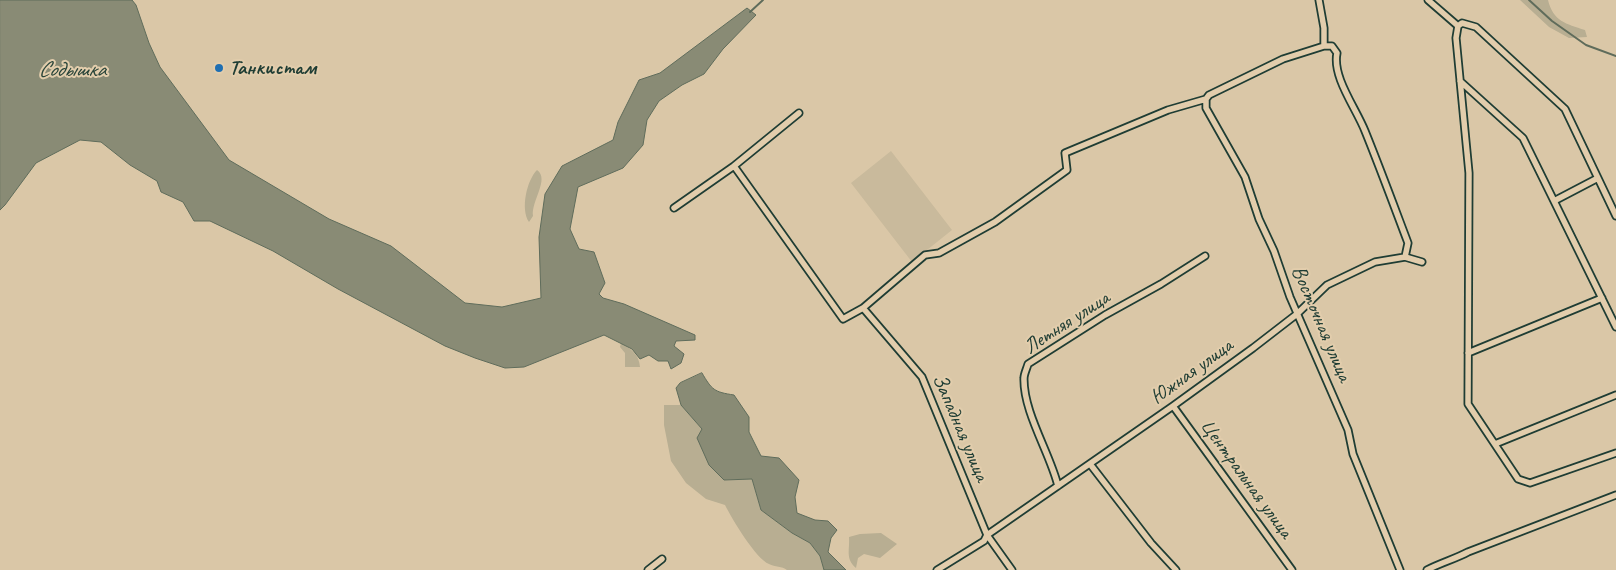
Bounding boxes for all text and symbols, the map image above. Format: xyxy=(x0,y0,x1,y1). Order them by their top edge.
place label: Танкистам xyxy=(229,55,316,81)
water label: Содышка xyxy=(38,57,106,83)
marker: Танкистам xyxy=(213,62,225,74)
street label: Восточная улица xyxy=(1285,262,1357,386)
street label: Летняя улица xyxy=(1019,286,1115,360)
street label: Южная улица xyxy=(1146,334,1238,410)
street label: Западная улица xyxy=(926,370,994,486)
street label: Центральная улица xyxy=(1194,414,1298,544)

